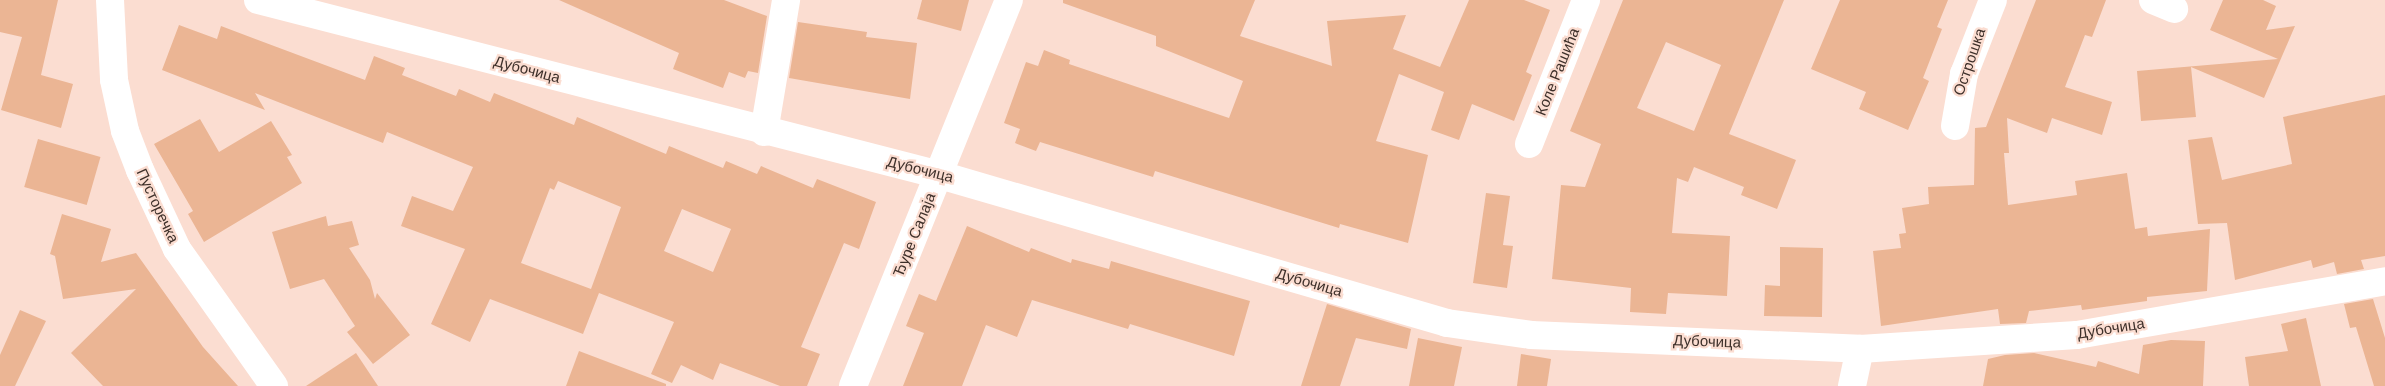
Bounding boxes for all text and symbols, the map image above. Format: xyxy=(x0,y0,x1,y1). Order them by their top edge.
street label: Коле Рашића xyxy=(1532,26,1584,118)
street label: Острошка xyxy=(1950,26,1990,98)
street label: Дубочица xyxy=(492,53,562,87)
street label: Дубочица xyxy=(885,153,955,187)
street label: Пусторечка xyxy=(132,166,182,246)
street label: Ђуре Салаја xyxy=(890,190,940,280)
street label: Дубочица xyxy=(1274,265,1344,301)
street label: Дубочица xyxy=(2076,315,2146,343)
street label: Дубочица xyxy=(1673,332,1741,352)

